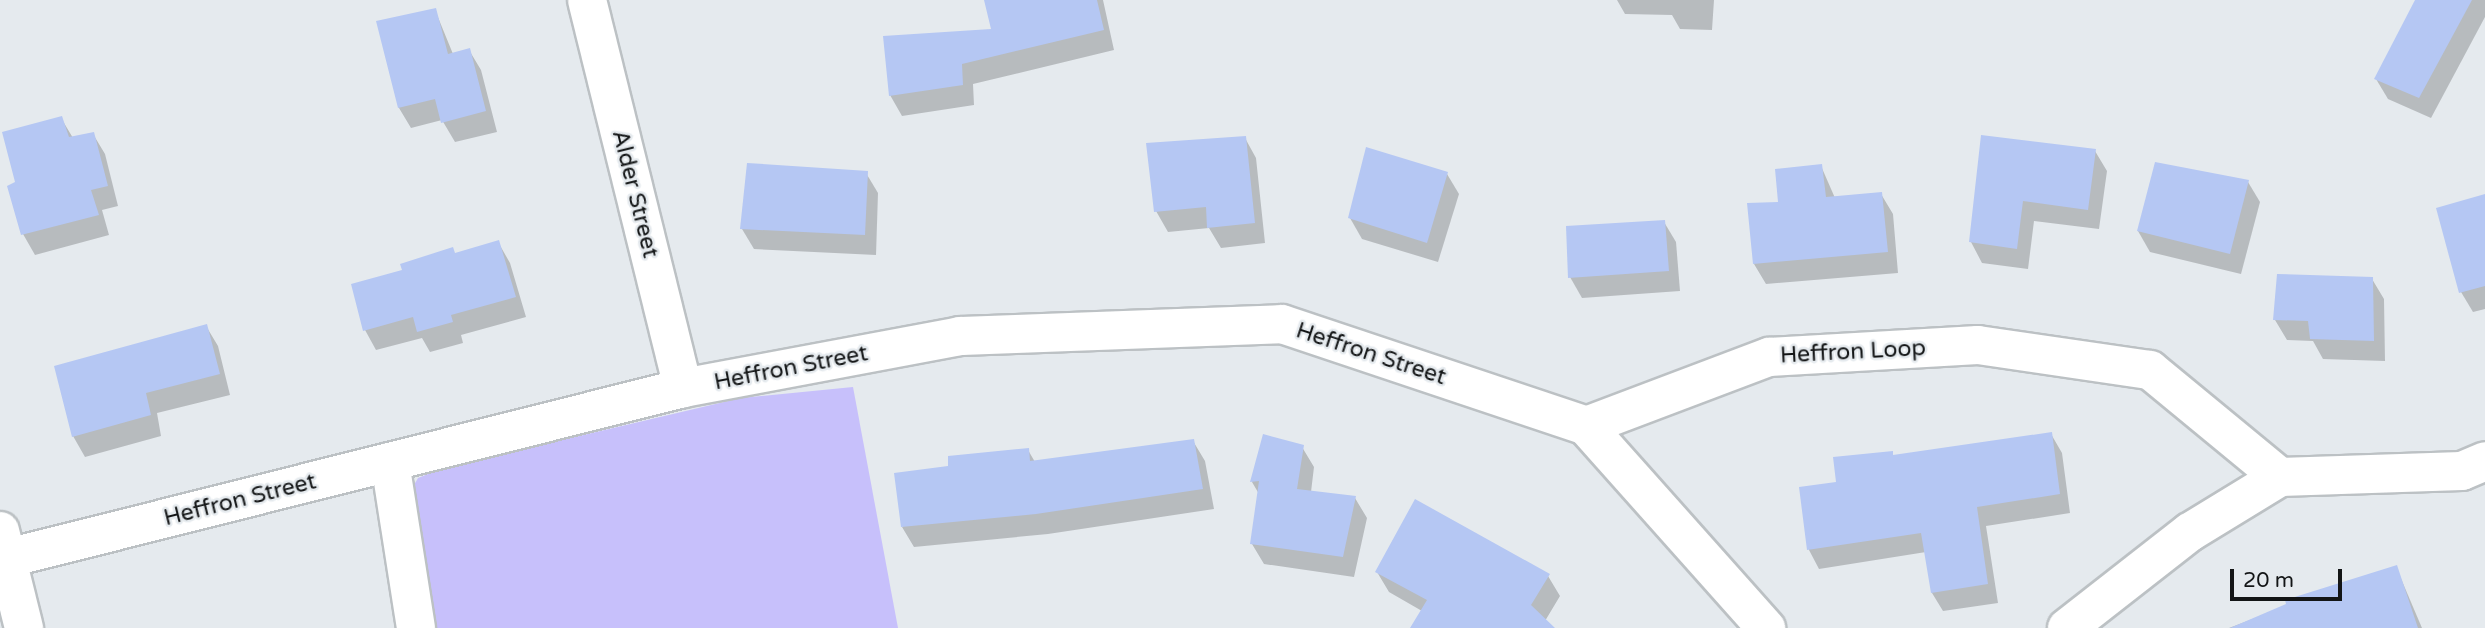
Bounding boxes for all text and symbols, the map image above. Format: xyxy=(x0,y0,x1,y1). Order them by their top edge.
street label: Alder Street xyxy=(606,127,664,261)
street label: Heffron Street xyxy=(1293,317,1449,391)
street label: Heffron Loop xyxy=(1779,334,1927,370)
street label: Heffron Street xyxy=(712,340,870,396)
street label: Heffron Street xyxy=(161,468,319,532)
scale bar xyxy=(2233,554,2345,598)
text: 20 m xyxy=(2243,568,2294,593)

